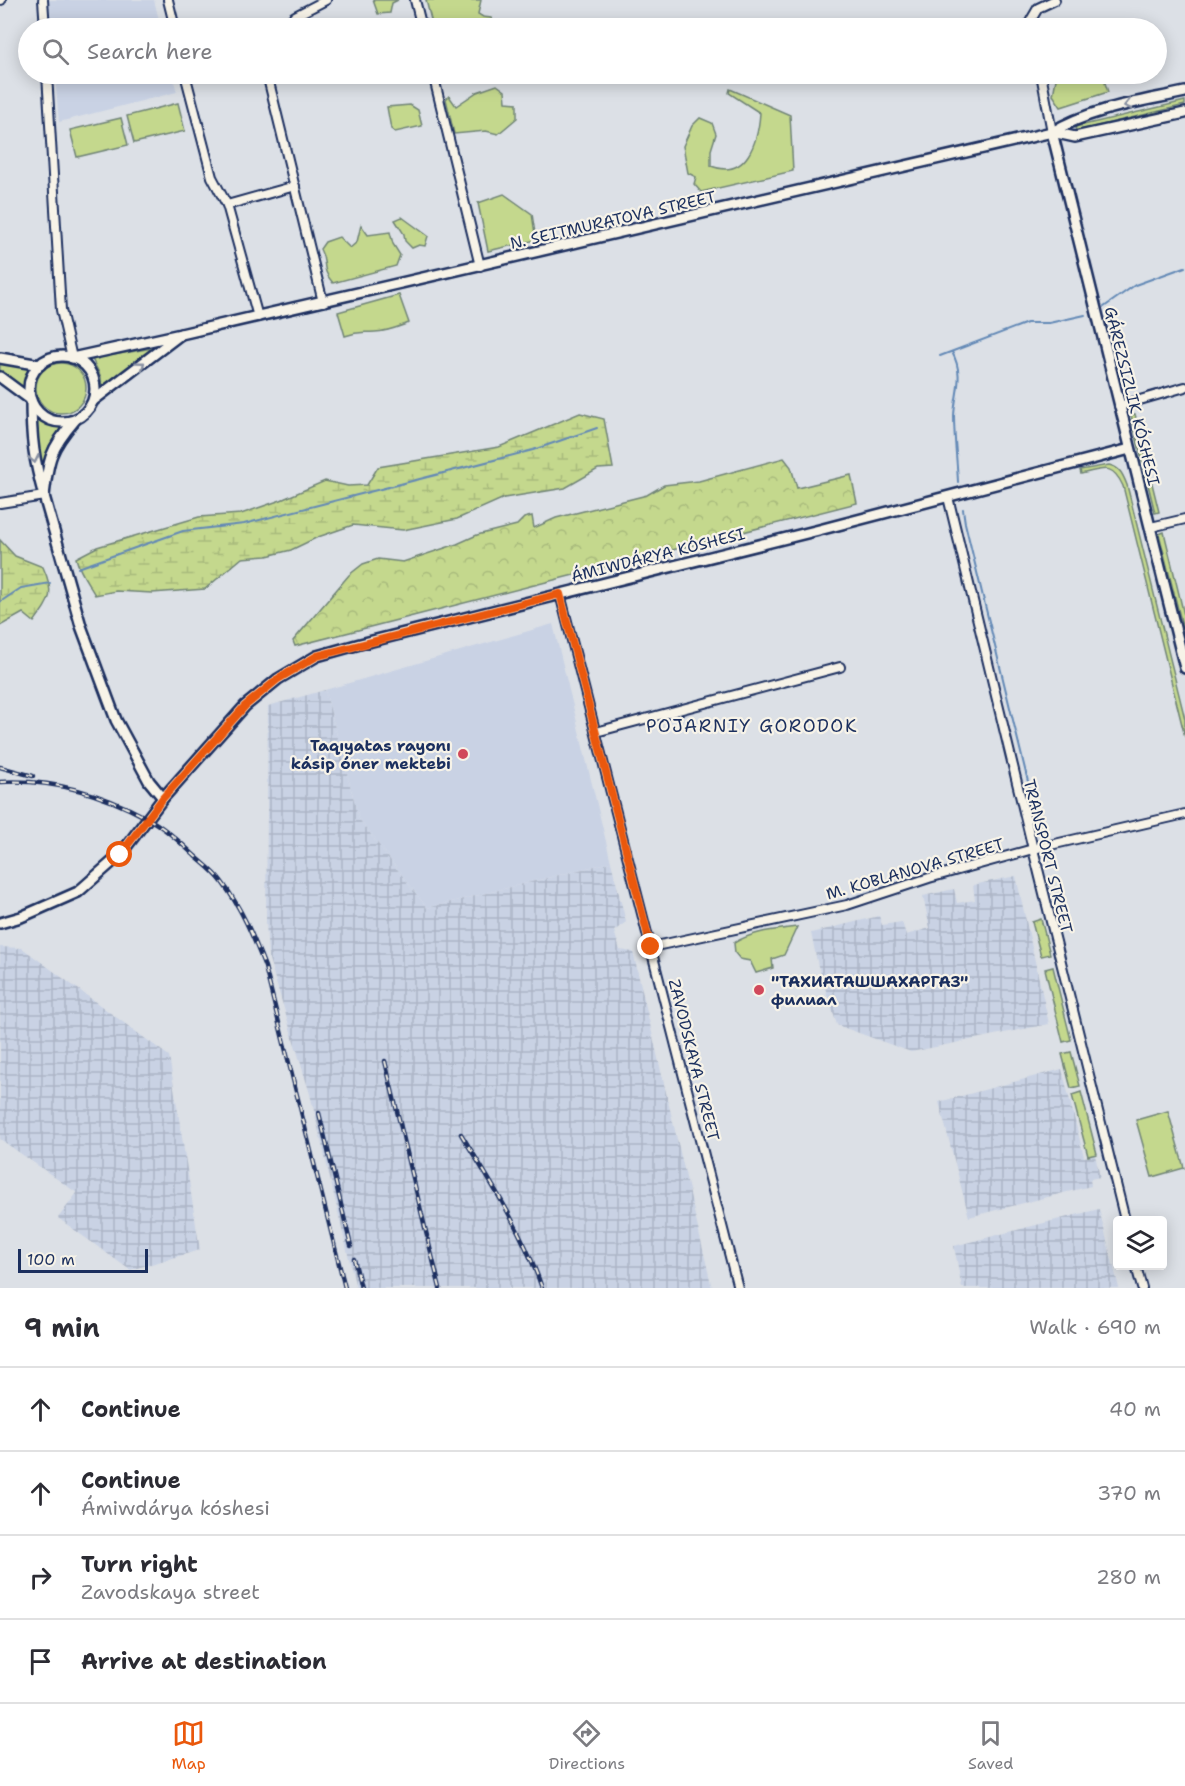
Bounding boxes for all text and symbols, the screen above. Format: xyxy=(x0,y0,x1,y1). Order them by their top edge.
search box xyxy=(18,18,1167,84)
icon: search xyxy=(39,35,72,68)
text: Search here xyxy=(87,37,213,66)
one-way arrow xyxy=(1123,98,1133,111)
street label: N. SEITMURATOVA STREET xyxy=(508,186,718,254)
street label: GÁREZSIZLIK KÓSHESI xyxy=(1100,304,1164,488)
one-way arrow xyxy=(134,361,145,372)
one-way arrow xyxy=(27,453,40,463)
street label: ÁMIWDÁRYA KÓSHESI xyxy=(569,523,747,587)
district label: POJARNIY GORODOK xyxy=(646,714,858,738)
place label: Taqıyatas rayonı kásip óner mektebi xyxy=(291,735,451,774)
marker: Taqıyatas rayonı kásip óner mektebi xyxy=(456,747,470,761)
street label: TRANSPORT STREET xyxy=(1019,777,1077,935)
street label: M. KOBLANOVA STREET xyxy=(824,833,1007,904)
route start xyxy=(106,841,132,867)
route end xyxy=(637,933,663,959)
place label: "ТАХИАТАШШАХАРГАЗ" филиал xyxy=(771,971,968,1010)
street label: ZAVODSKAYA STREET xyxy=(664,977,724,1143)
marker: "ТАХИАТАШШАХАРГАЗ" филиал xyxy=(752,983,766,997)
map controls xyxy=(1113,1216,1167,1270)
button: layers xyxy=(1113,1216,1167,1270)
scale bar xyxy=(18,1246,148,1274)
text: 100 m xyxy=(27,1249,75,1270)
text: 9 min xyxy=(24,1310,100,1345)
text: Walk · 690 m xyxy=(1029,1314,1161,1340)
icon: ahead xyxy=(24,1393,57,1426)
text: Continue xyxy=(81,1395,181,1424)
text: 40 m xyxy=(1109,1396,1161,1422)
text: Continue xyxy=(81,1466,181,1495)
icon: ahead xyxy=(24,1477,57,1510)
text: 370 m xyxy=(1097,1480,1161,1506)
text: Ámiwdárya kóshesi xyxy=(81,1495,270,1521)
text: Turn right xyxy=(81,1550,198,1579)
icon: right xyxy=(24,1561,57,1594)
text: 280 m xyxy=(1096,1564,1161,1590)
text: Zavodskaya street xyxy=(81,1579,260,1605)
icon: arrive xyxy=(24,1645,57,1678)
text: Arrive at destination xyxy=(81,1647,327,1676)
tab: Map xyxy=(172,1717,206,1774)
tab: Directions xyxy=(549,1717,625,1774)
tab: Saved xyxy=(968,1717,1014,1774)

